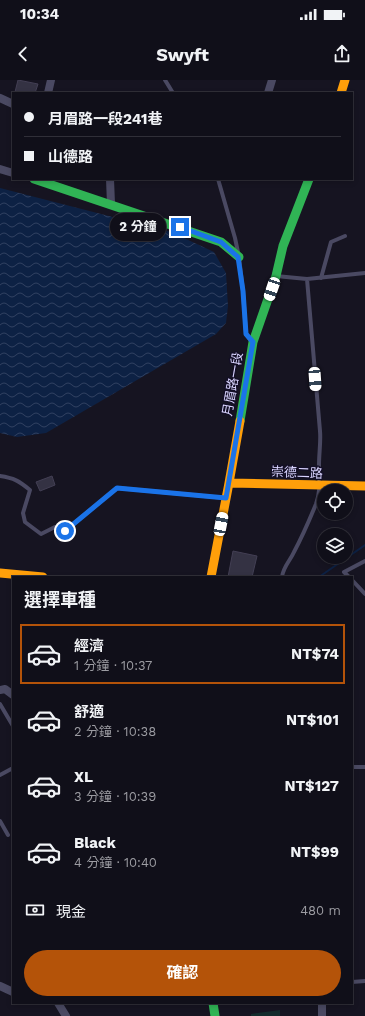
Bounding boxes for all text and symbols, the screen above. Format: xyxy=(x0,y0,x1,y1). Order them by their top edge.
text: 10:34 xyxy=(20,5,59,23)
icon: back xyxy=(12,43,34,65)
icon: share xyxy=(331,43,353,65)
text: Swyft xyxy=(156,44,209,65)
text: 月眉路一段241巷 xyxy=(48,110,163,128)
text: 山德路 xyxy=(48,148,93,166)
callout: 2 分鐘 xyxy=(110,213,166,241)
route end xyxy=(171,218,189,236)
text: 2 分鐘 xyxy=(119,219,157,234)
car xyxy=(262,276,282,302)
street label: 月眉路一段 xyxy=(219,351,246,417)
car xyxy=(308,367,322,391)
street label: 崇德二路 xyxy=(271,464,323,481)
map controls xyxy=(317,484,353,564)
button: locate xyxy=(317,484,353,520)
car xyxy=(213,511,229,537)
route start xyxy=(56,522,74,540)
button: layers xyxy=(317,528,353,564)
text: 選擇車種 xyxy=(24,589,96,610)
icon: car xyxy=(26,636,62,672)
text: 經濟 xyxy=(74,637,104,655)
text: NT$74 xyxy=(291,645,339,663)
text: 1 分鐘 · 10:37 xyxy=(74,658,152,673)
icon: car xyxy=(26,702,62,738)
text: 舒適 xyxy=(74,703,104,721)
text: NT$101 xyxy=(286,711,339,729)
text: 2 分鐘 · 10:38 xyxy=(74,724,156,739)
icon: car xyxy=(26,768,62,804)
text: XL xyxy=(74,768,93,786)
text: NT$127 xyxy=(284,777,339,795)
text: 3 分鐘 · 10:39 xyxy=(74,789,156,804)
icon: car xyxy=(26,834,62,870)
text: Black xyxy=(74,834,116,852)
text: NT$99 xyxy=(290,843,339,861)
text: 4 分鐘 · 10:40 xyxy=(74,855,157,870)
icon: cash xyxy=(24,899,46,921)
text: 現金 xyxy=(56,903,86,921)
text: 480 m xyxy=(300,903,341,918)
button: 確認 xyxy=(24,950,341,996)

